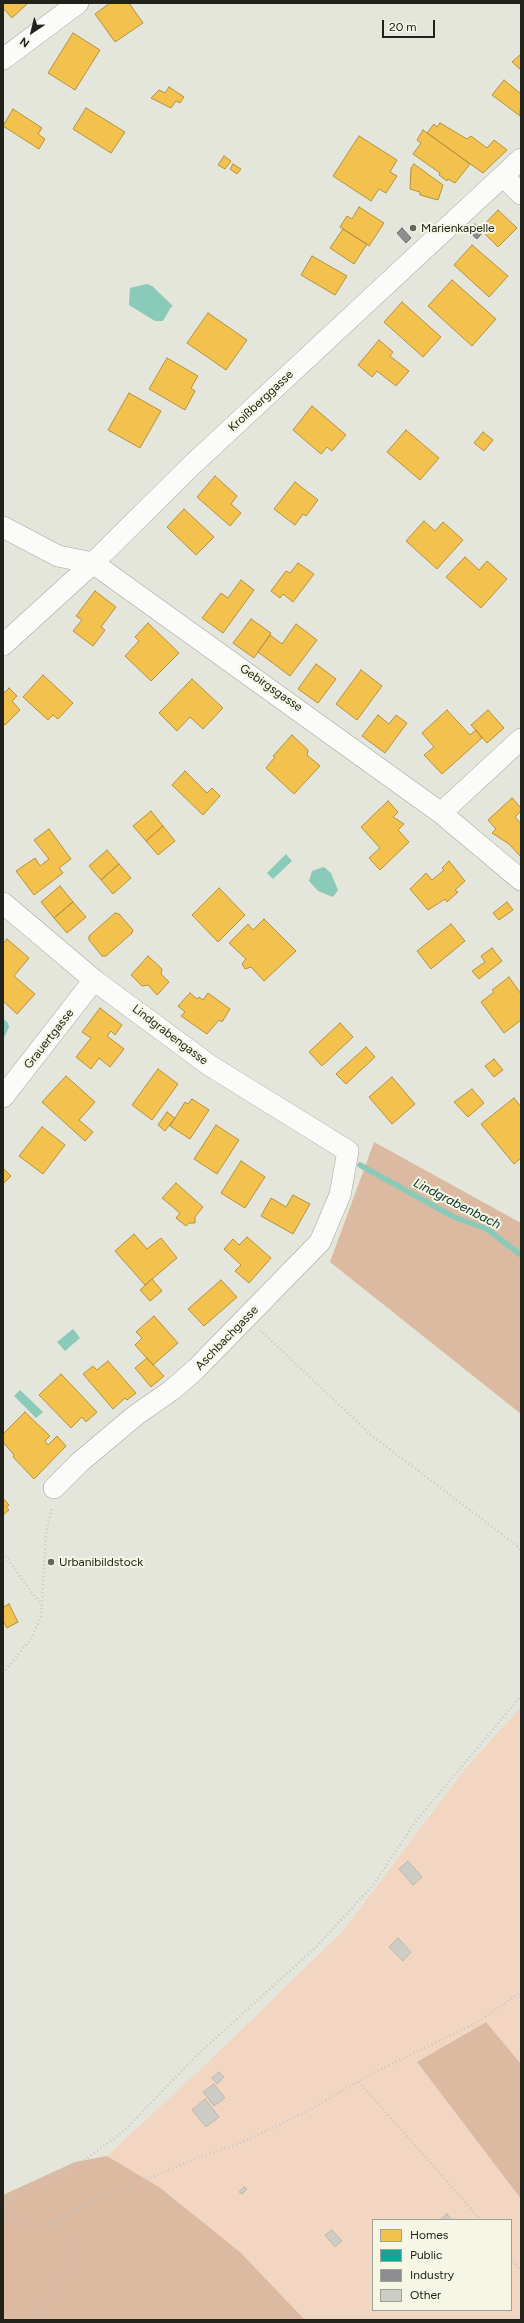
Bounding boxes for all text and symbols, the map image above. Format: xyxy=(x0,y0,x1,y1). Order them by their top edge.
north arrow xyxy=(12,12,52,52)
scale bar xyxy=(384,12,437,38)
text: 20 m xyxy=(389,20,417,34)
text: N xyxy=(18,34,32,50)
place label: Marienkapelle xyxy=(421,221,495,235)
marker: Marienkapelle xyxy=(408,223,418,233)
street label: Kroißberggasse xyxy=(226,367,296,435)
street label: Gebirgsgasse xyxy=(237,661,305,715)
street label: Lindgrabengasse xyxy=(129,1002,211,1068)
street label: Grauertgasse xyxy=(21,1006,77,1072)
water label: Lindgrabenbach xyxy=(411,1175,503,1233)
street label: Aschbachgasse xyxy=(193,1303,261,1373)
place label: Urbanibildstock xyxy=(59,1555,143,1569)
marker: Urbanibildstock xyxy=(46,1557,56,1567)
legend xyxy=(372,2219,512,2311)
text: Homes xyxy=(410,2228,448,2242)
text: Public xyxy=(410,2248,443,2262)
text: Industry xyxy=(410,2268,454,2282)
text: Other xyxy=(410,2288,441,2302)

